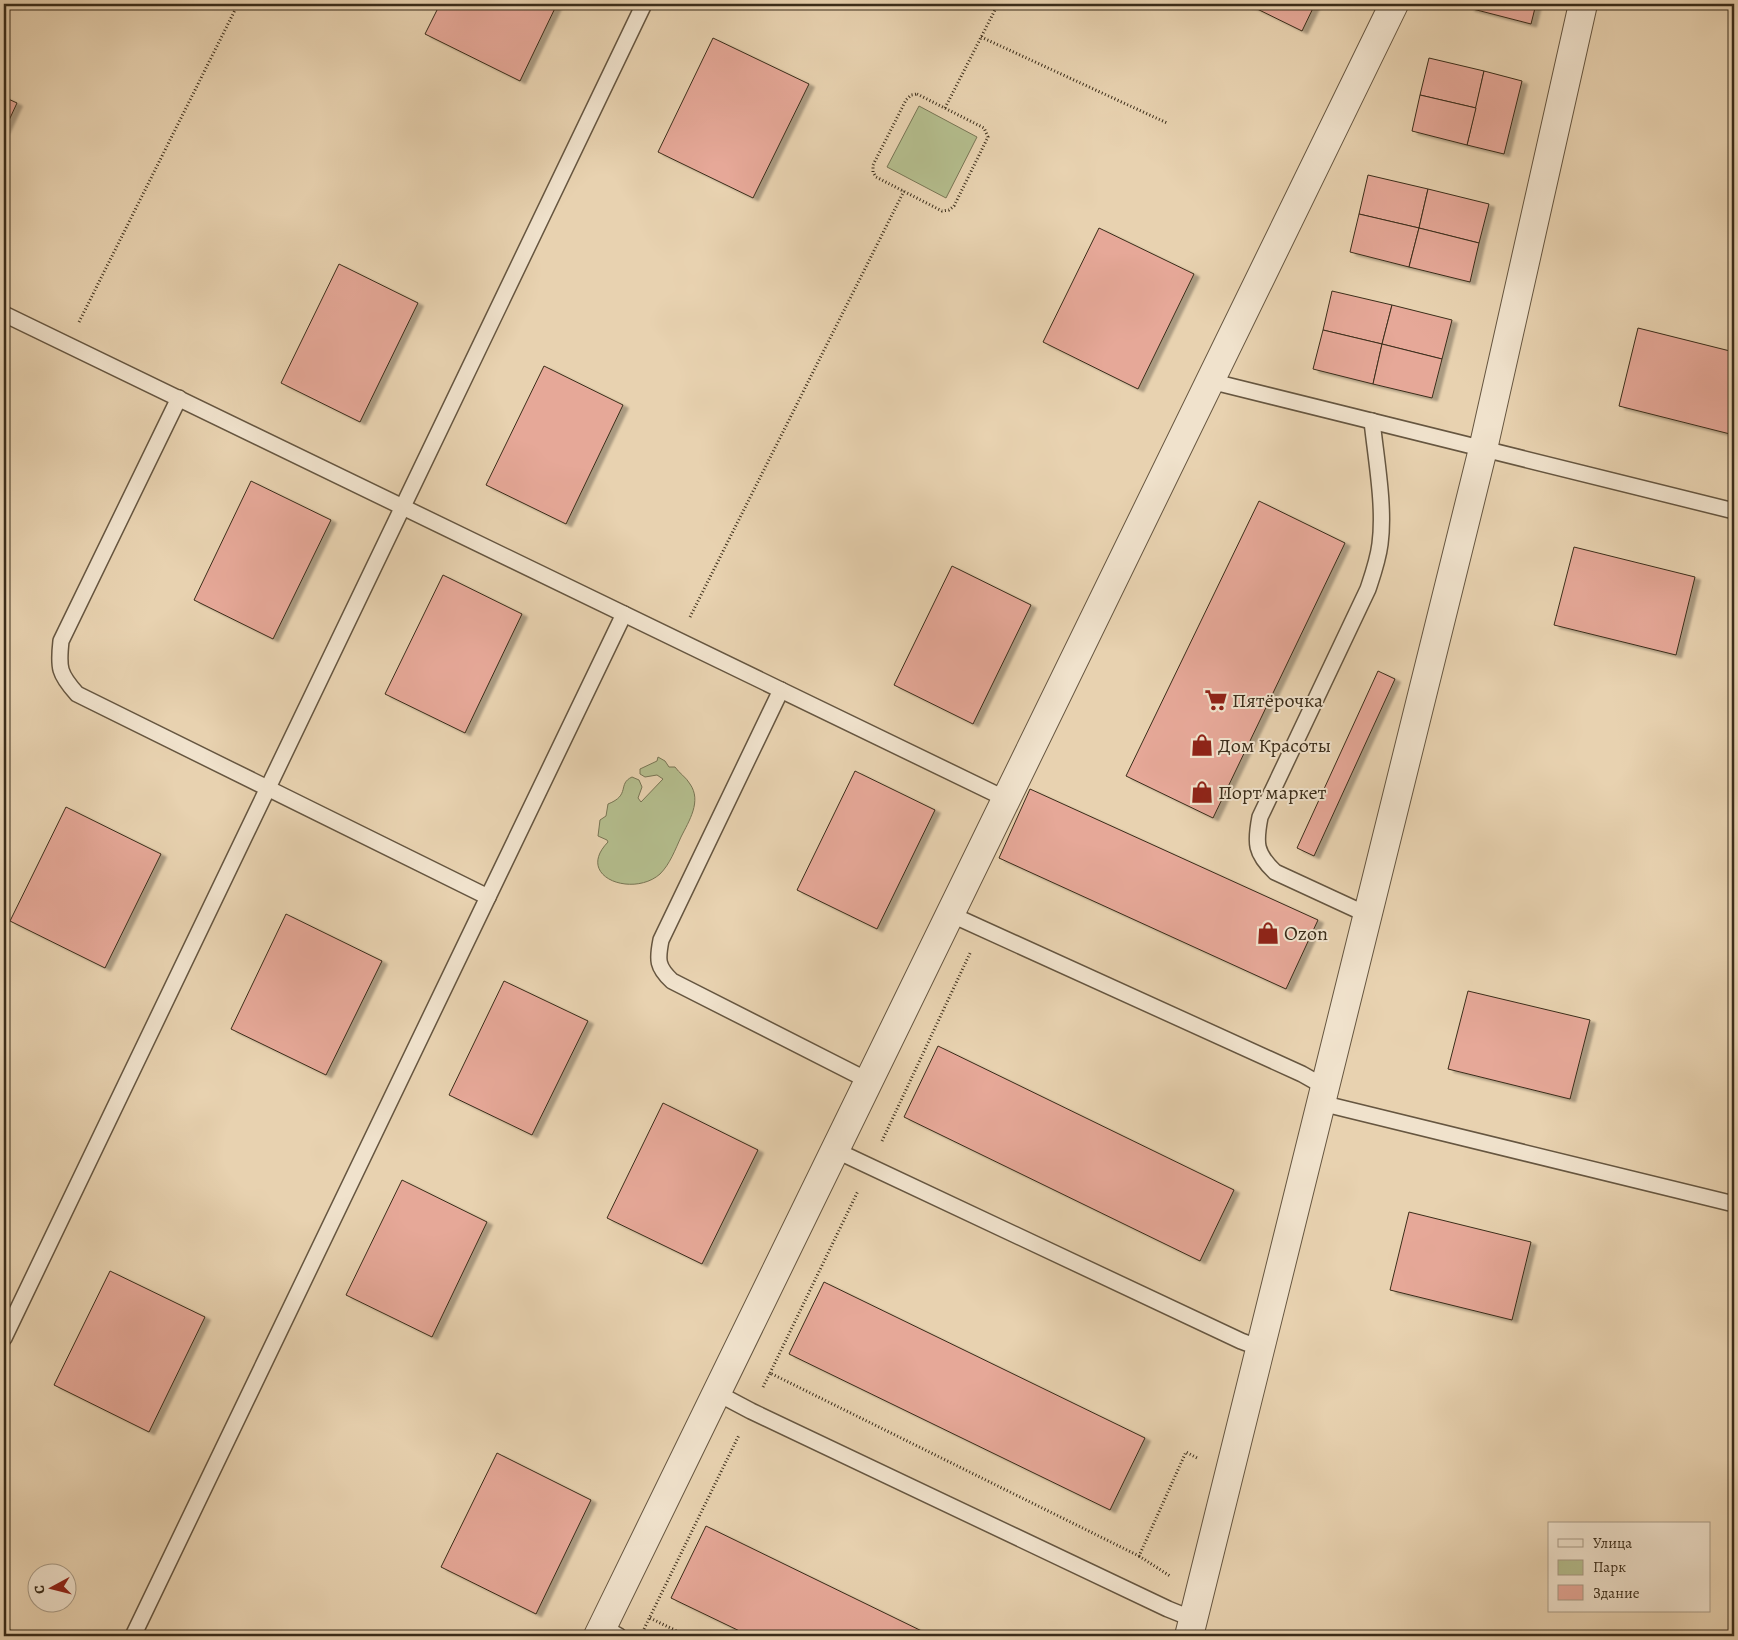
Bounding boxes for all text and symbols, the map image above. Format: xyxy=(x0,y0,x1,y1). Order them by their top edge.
supermarket icon: Пятёрочка xyxy=(1203,687,1229,713)
place label: Пятёрочка xyxy=(1232,687,1324,714)
shop icon: Дом Красоты xyxy=(1189,732,1215,758)
place label: Дом Красоты xyxy=(1218,732,1331,759)
shop icon: Порт маркет xyxy=(1189,779,1215,805)
place label: Порт маркет xyxy=(1218,779,1327,806)
shop icon: Ozon xyxy=(1255,920,1281,946)
place label: Ozon xyxy=(1284,920,1328,947)
legend xyxy=(1548,1522,1710,1612)
text: Улица xyxy=(1593,1533,1632,1553)
text: Парк xyxy=(1593,1557,1626,1577)
north arrow xyxy=(28,1562,78,1612)
text: Здание xyxy=(1593,1583,1640,1603)
text: С xyxy=(30,1584,50,1595)

